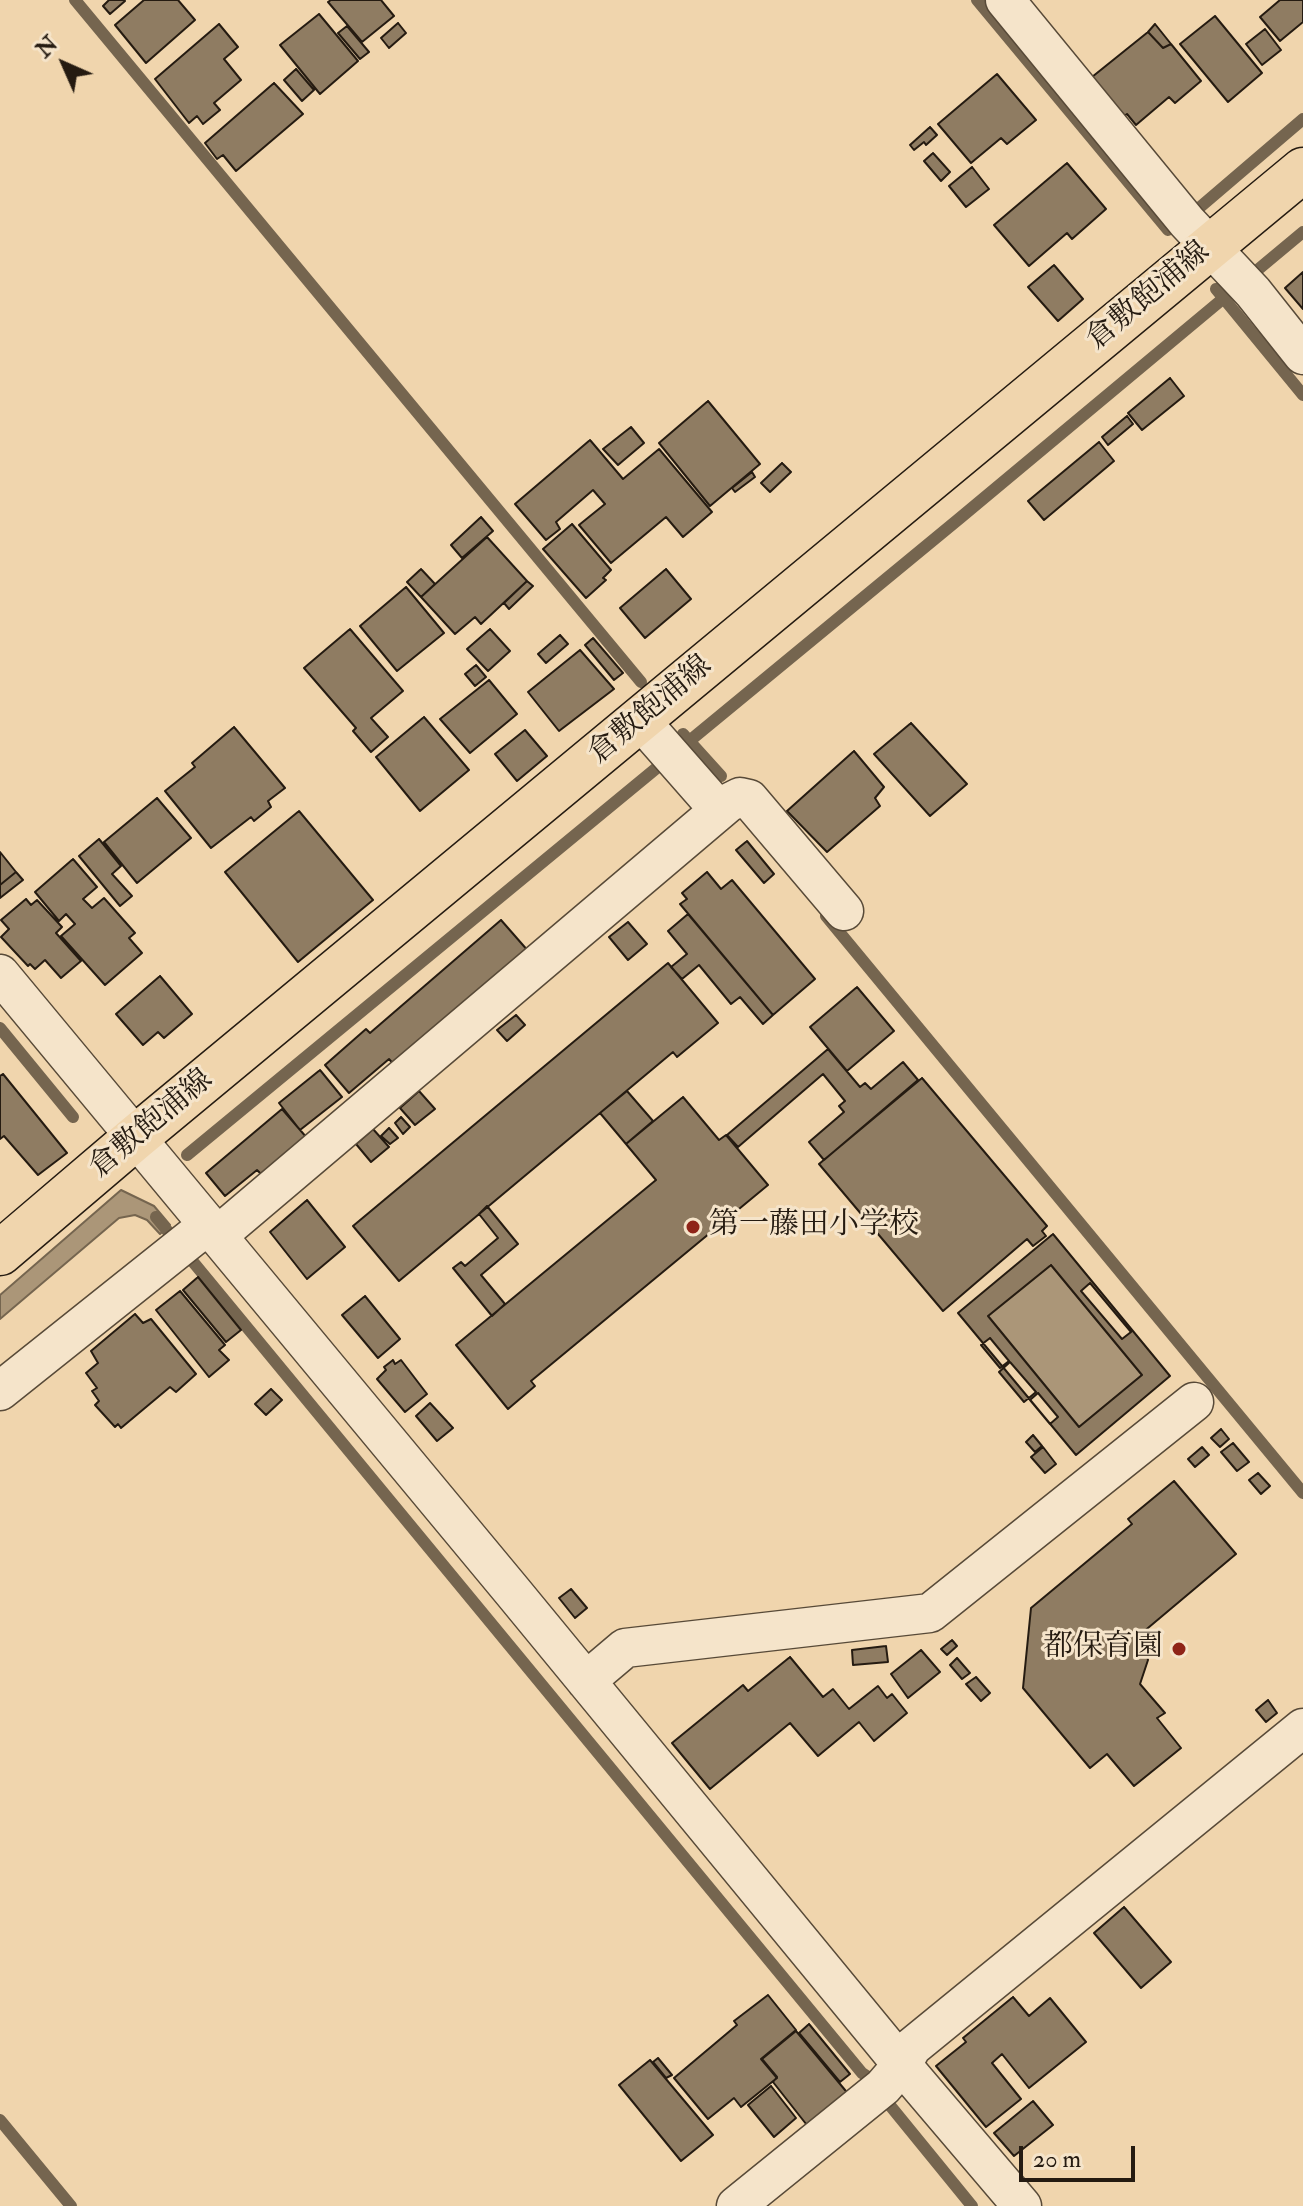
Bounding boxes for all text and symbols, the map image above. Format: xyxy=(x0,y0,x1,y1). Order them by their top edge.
north arrow xyxy=(24,24,104,104)
text: N xyxy=(30,30,64,64)
street label: 倉敷飽浦線 xyxy=(1080,235,1218,359)
street label: 倉敷飽浦線 xyxy=(582,649,720,773)
street label: 倉敷飽浦線 xyxy=(83,1063,221,1187)
place label: 第一藤田小学校 xyxy=(709,1209,919,1245)
marker: 第一藤田小学校 xyxy=(684,1218,702,1236)
place label: 都保育園 xyxy=(1043,1631,1163,1667)
marker: 都保育園 xyxy=(1170,1640,1188,1658)
scale bar xyxy=(1023,2130,1139,2180)
text: 20 m xyxy=(1033,2144,1081,2175)

